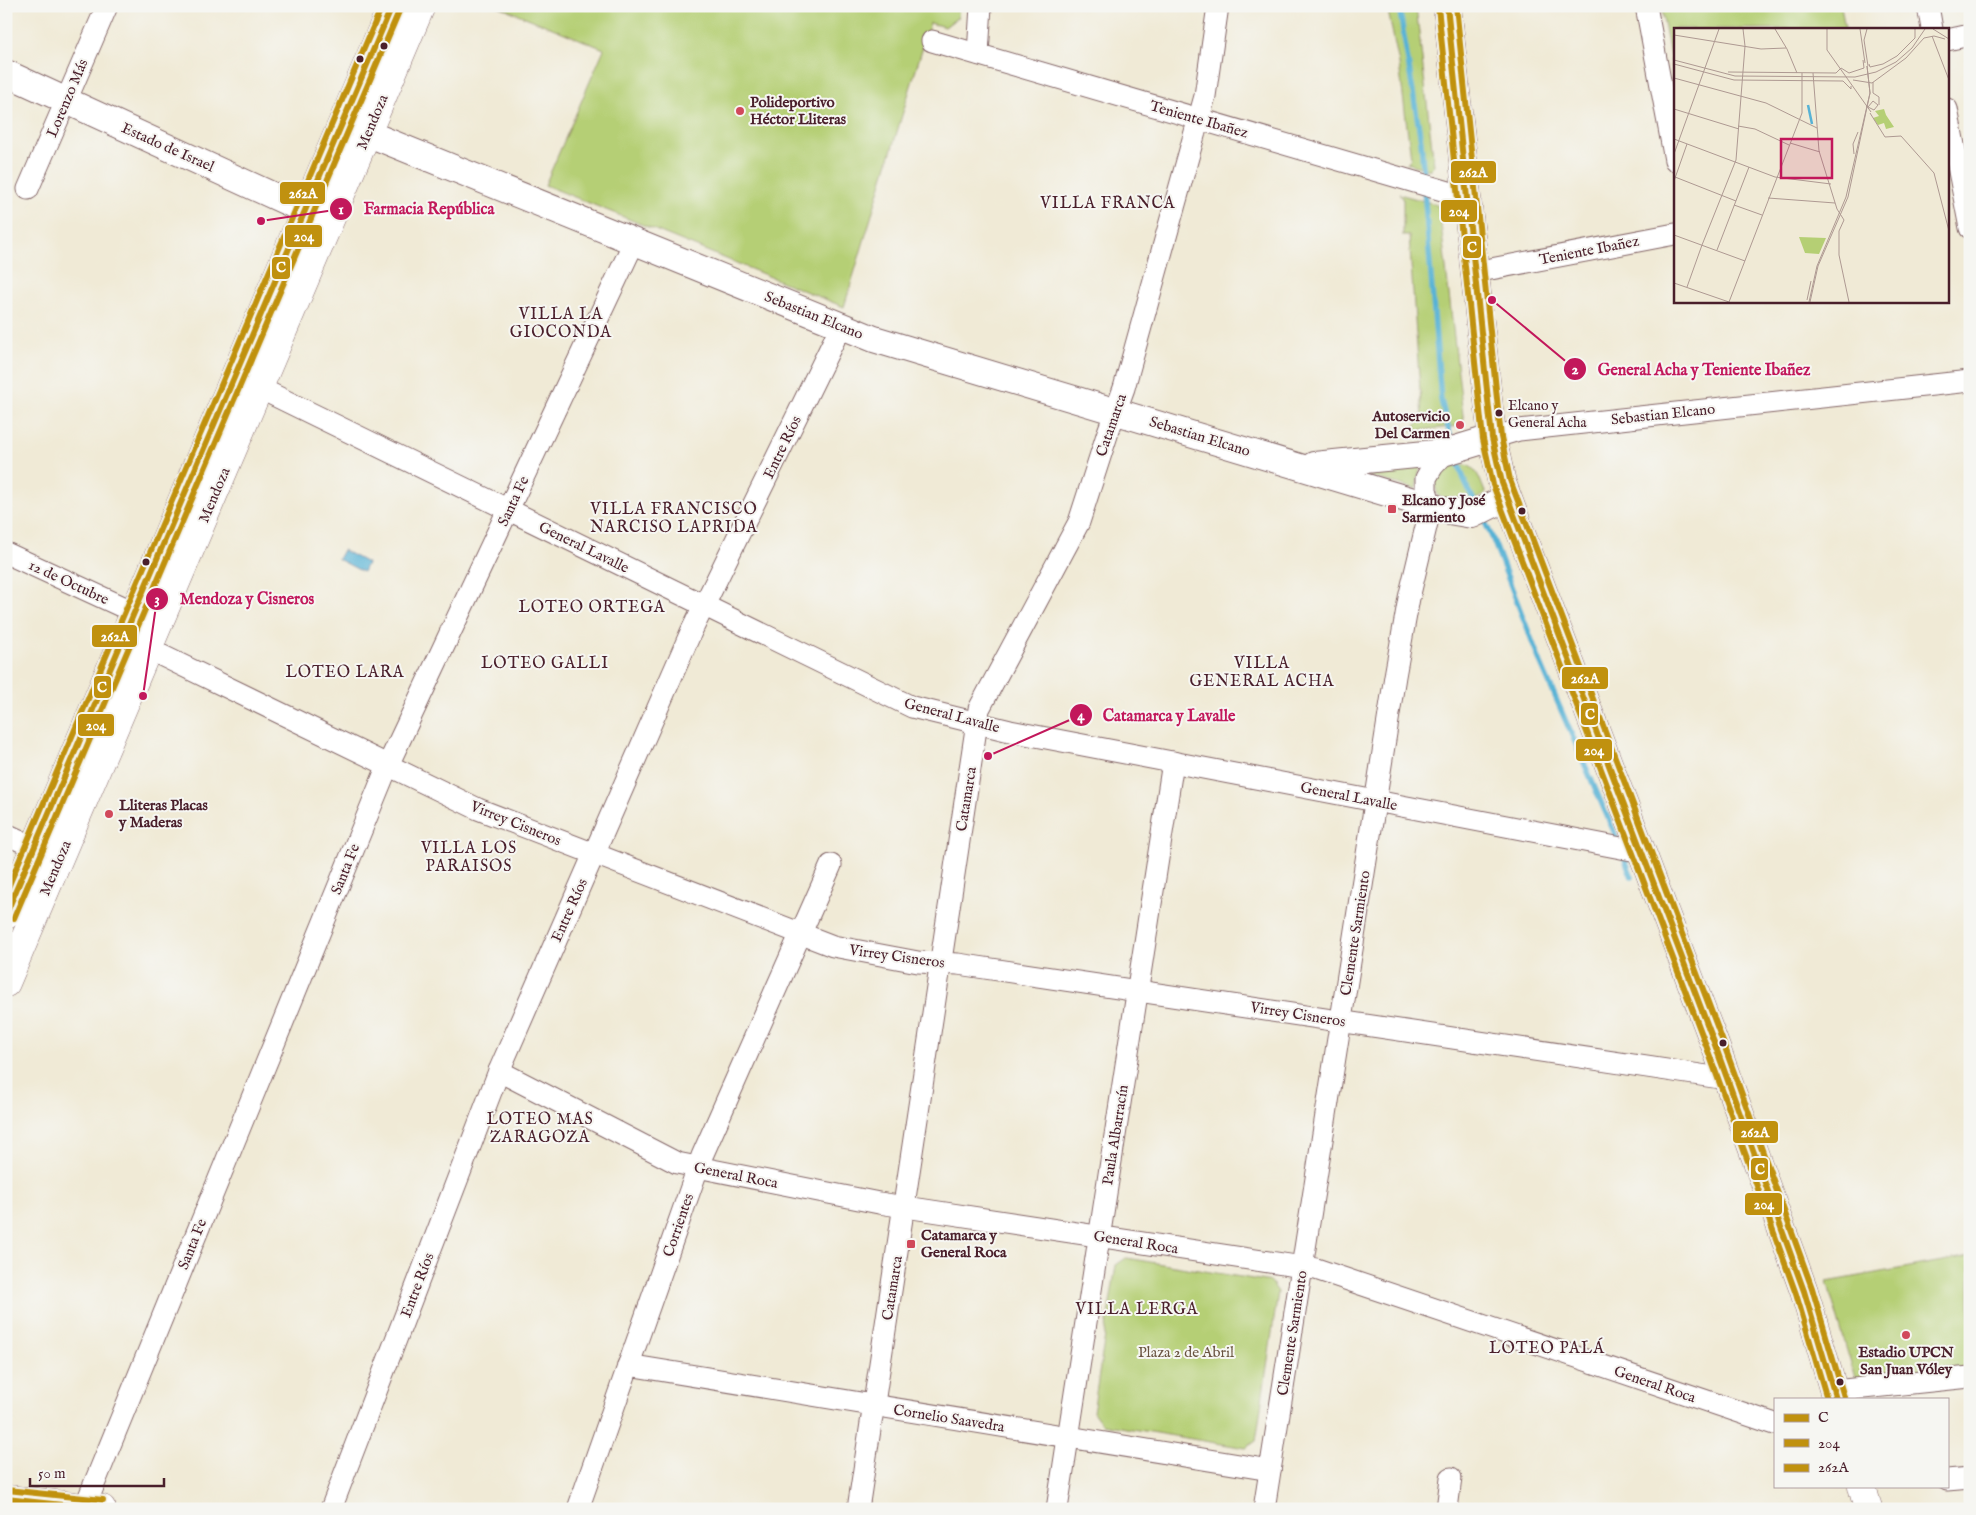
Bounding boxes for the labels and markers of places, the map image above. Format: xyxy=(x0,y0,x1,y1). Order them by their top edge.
unlabelled marker xyxy=(379,41,389,51)
unlabelled marker xyxy=(355,54,365,64)
place label: Polideportivo Héctor Lliteras xyxy=(750,93,847,129)
marker: Polideportivo Héctor Lliteras xyxy=(734,105,746,117)
callout: Farmacia República xyxy=(329,193,505,224)
callout: General Acha y Teniente Ibañez xyxy=(1563,354,1820,385)
place label: Elcano y General Acha xyxy=(1508,397,1587,432)
place label: Autoservicio Del Carmen xyxy=(1371,407,1450,443)
marker: Elcano y General Acha xyxy=(1494,408,1504,418)
marker: Autoservicio Del Carmen xyxy=(1454,419,1466,431)
place label: Elcano y José Sarmiento xyxy=(1402,491,1485,527)
marker: Elcano y José Sarmiento xyxy=(1386,503,1398,515)
unlabelled marker xyxy=(1517,506,1527,516)
unlabelled marker xyxy=(141,557,151,567)
callout: Mendoza y Cisneros xyxy=(145,583,324,614)
callout: Catamarca y Lavalle xyxy=(1068,700,1246,731)
place label: Lliteras Placas y Maderas xyxy=(118,796,208,832)
marker: Lliteras Placas y Maderas xyxy=(103,808,115,820)
unlabelled marker xyxy=(1718,1038,1728,1048)
place label: Catamarca y General Roca xyxy=(921,1226,1007,1262)
marker: Catamarca y General Roca xyxy=(905,1238,917,1250)
marker: Estadio UPCN San Juan Vóley xyxy=(1900,1329,1912,1341)
place label: Estadio UPCN San Juan Vóley xyxy=(1858,1343,1954,1379)
unlabelled marker xyxy=(1835,1377,1845,1387)

